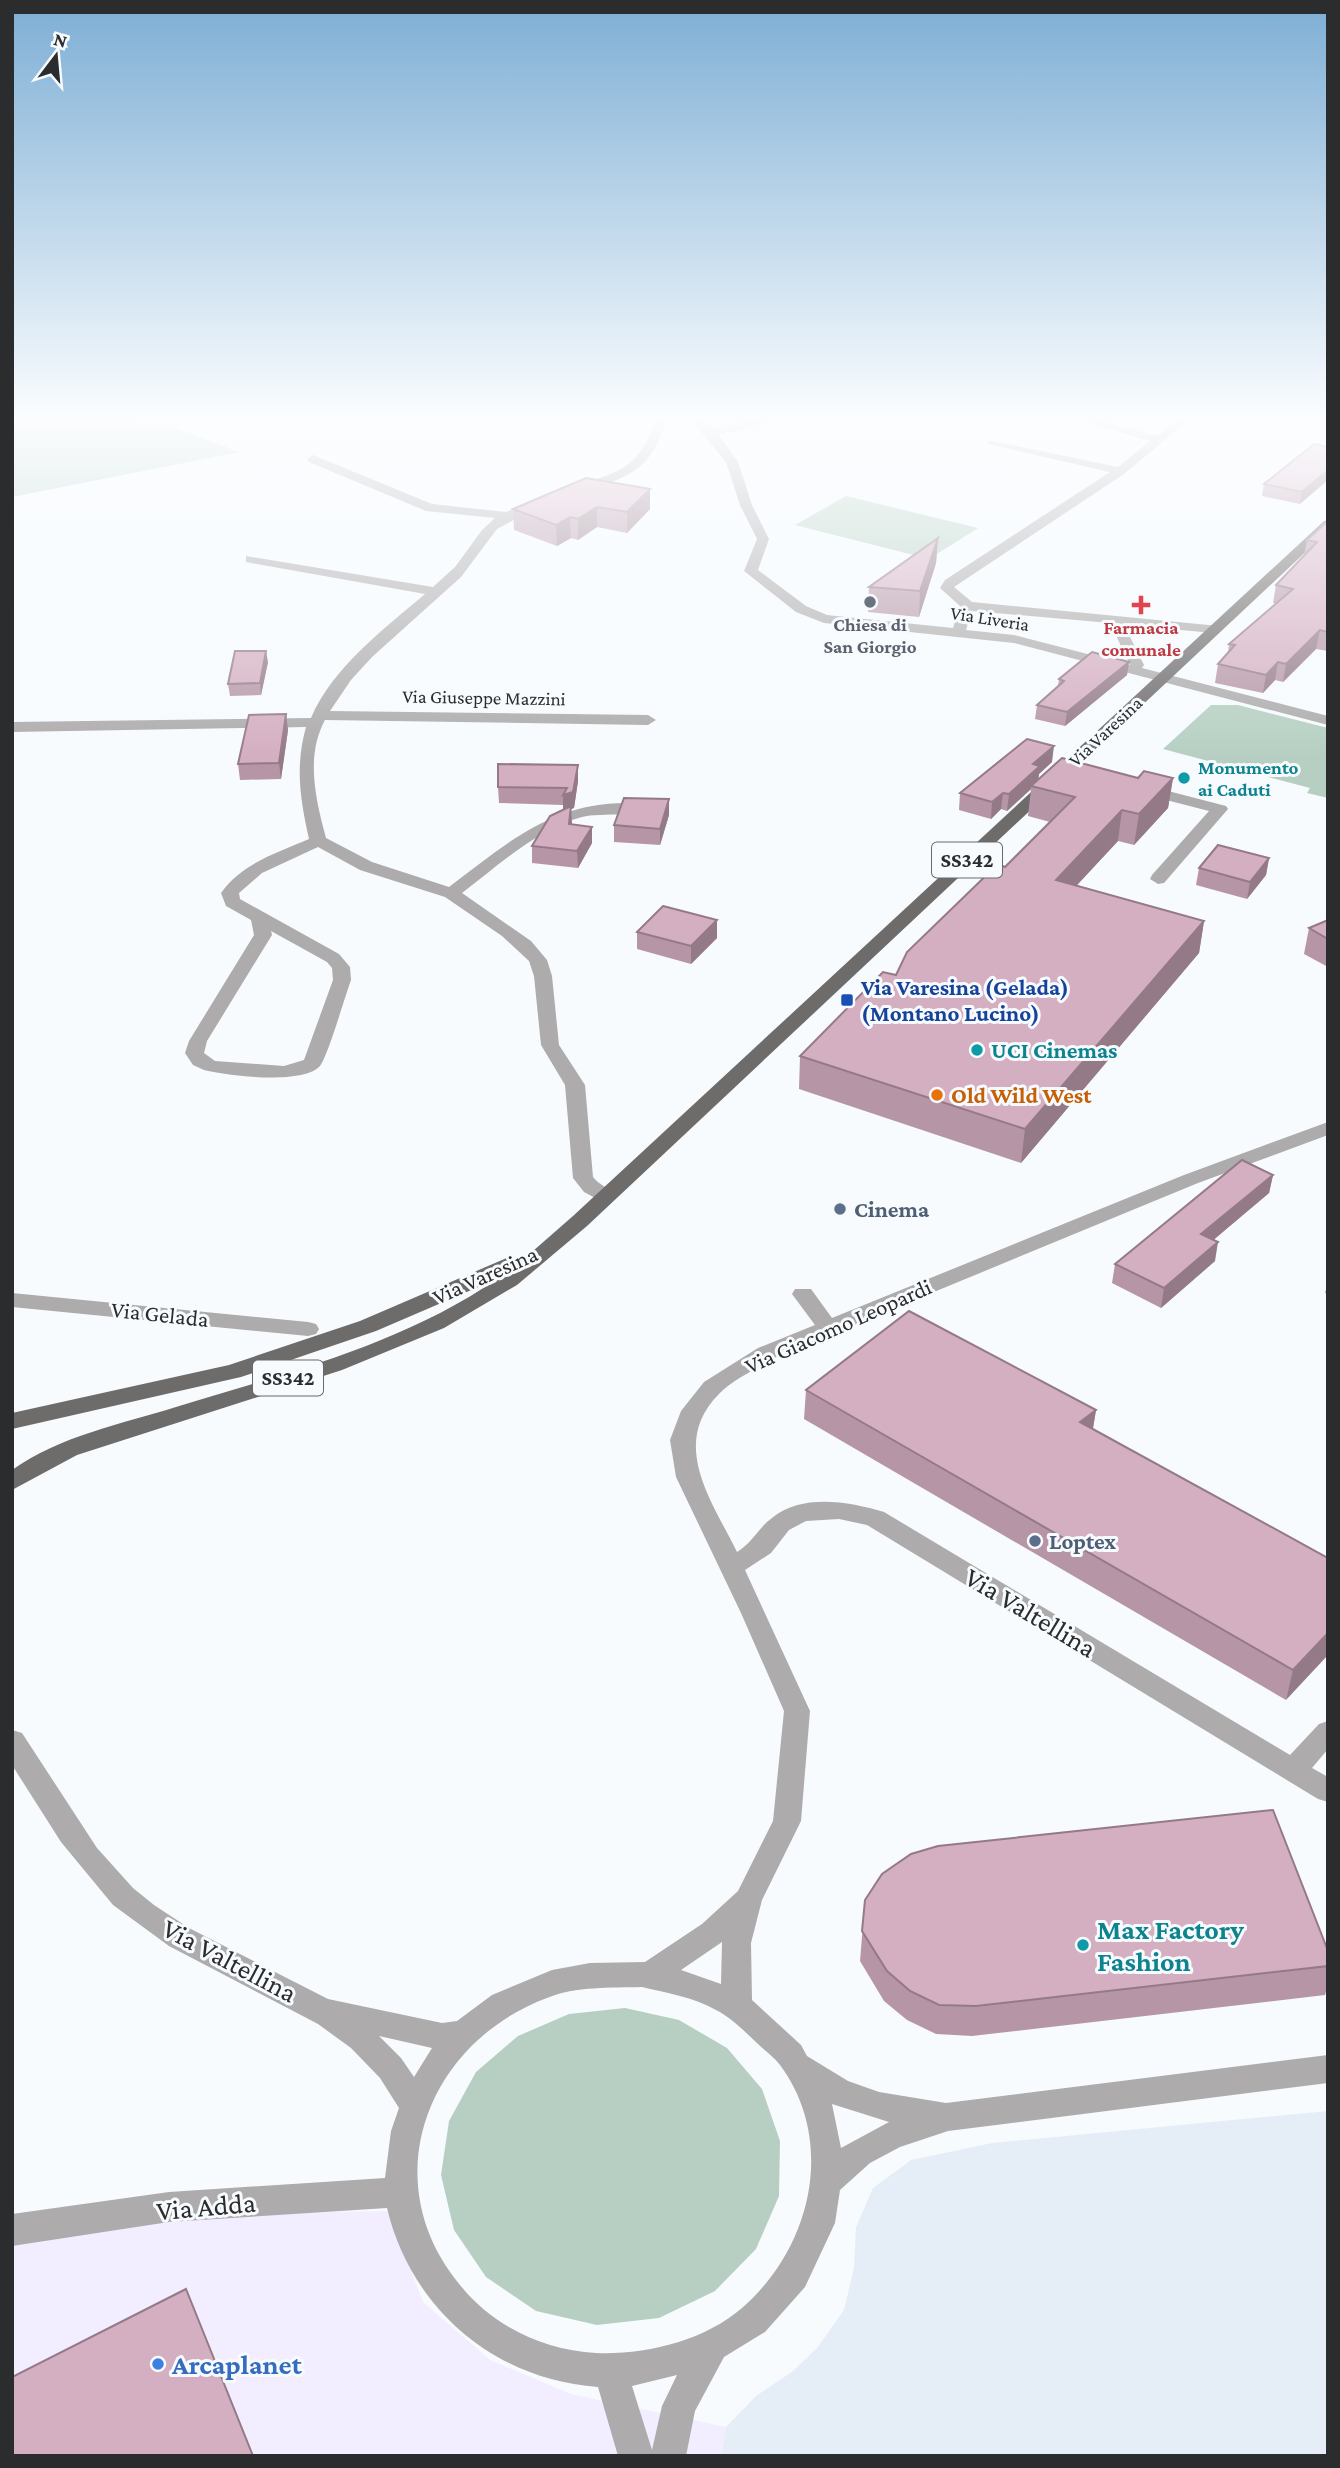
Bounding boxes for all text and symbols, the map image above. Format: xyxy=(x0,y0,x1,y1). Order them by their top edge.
north arrow xyxy=(21,21,91,91)
text: N xyxy=(51,28,70,52)
marker: Chiesa di San Giorgio xyxy=(862,594,878,610)
marker: Farmacia comunale xyxy=(1133,597,1149,613)
street label: Via Liveria xyxy=(949,602,1031,635)
place label: Chiesa di San Giorgio xyxy=(823,614,917,657)
place label: Farmacia comunale xyxy=(1101,617,1181,660)
street label: Via Giuseppe Mazzini xyxy=(402,686,566,709)
street label: Via Varesina xyxy=(1064,692,1147,771)
place label: Monumento ai Caduti xyxy=(1198,757,1299,800)
marker: Monumento ai Caduti xyxy=(1176,770,1192,786)
road number: SS342 xyxy=(932,842,1002,878)
place label: Via Varesina (Gelada) (Montano Lucino) xyxy=(860,974,1069,1027)
marker: Via Varesina (Gelada) (Montano Lucino) xyxy=(839,992,855,1008)
place label: UCI Cinemas xyxy=(991,1037,1117,1063)
marker: UCI Cinemas xyxy=(969,1042,985,1058)
place label: Old Wild West xyxy=(951,1082,1092,1108)
marker: Old Wild West xyxy=(929,1087,945,1103)
place label: Cinema xyxy=(854,1196,930,1222)
marker: Cinema xyxy=(832,1201,848,1217)
street label: Via Varesina xyxy=(428,1240,542,1310)
street label: Via Giacomo Leopardi xyxy=(741,1273,935,1379)
street label: Via Gelada xyxy=(110,1296,210,1332)
road number: SS342 xyxy=(253,1360,323,1396)
place label: Loptex xyxy=(1049,1528,1116,1554)
marker: Loptex xyxy=(1027,1533,1043,1549)
street label: Via Valtellina xyxy=(960,1561,1102,1664)
street label: Via Valtellina xyxy=(157,1912,302,2009)
place label: Max Factory Fashion xyxy=(1097,1914,1244,1977)
marker: Max Factory Fashion xyxy=(1075,1937,1091,1953)
street label: Via Adda xyxy=(155,2187,257,2226)
place label: Arcaplanet xyxy=(171,2349,303,2380)
marker: Arcaplanet xyxy=(150,2356,166,2372)

